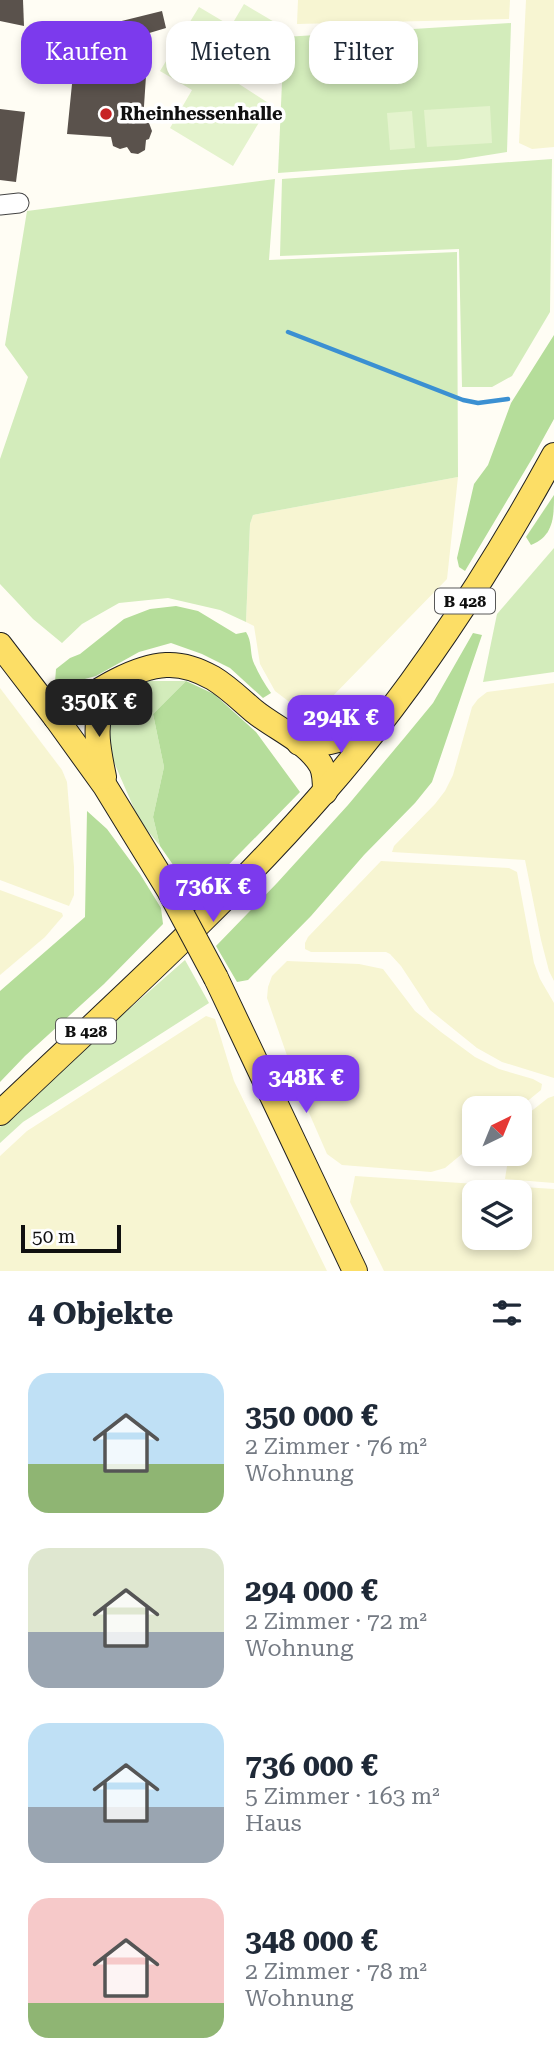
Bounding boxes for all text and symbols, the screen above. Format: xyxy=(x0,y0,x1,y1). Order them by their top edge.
chip: Kaufen xyxy=(21,21,152,84)
chip: Mieten xyxy=(166,21,295,84)
chip: Filter xyxy=(309,21,418,84)
place label: Rheinhessenhalle xyxy=(120,103,283,124)
marker: Rheinhessenhalle xyxy=(98,106,114,122)
road number: B 428 xyxy=(435,588,495,614)
pin: 350K € xyxy=(42,680,156,739)
text: 350K € xyxy=(61,688,137,715)
pin: 294K € xyxy=(284,696,398,755)
text: 294K € xyxy=(303,704,379,731)
pin: 736K € xyxy=(156,864,270,924)
text: 736K € xyxy=(175,873,251,900)
road number: B 428 xyxy=(56,1018,116,1044)
pin: 348K € xyxy=(249,1056,363,1115)
text: 348K € xyxy=(268,1064,344,1091)
north arrow xyxy=(462,1096,532,1166)
map controls xyxy=(462,1096,532,1250)
button: layers xyxy=(462,1180,532,1250)
scale bar xyxy=(21,1222,121,1254)
text: 50 m xyxy=(32,1225,75,1248)
icon: filters xyxy=(488,1294,526,1332)
text: 4 Objekte xyxy=(28,1296,173,1331)
text: 350 000 € xyxy=(245,1398,378,1433)
icon: home xyxy=(84,1401,168,1485)
text: 2 Zimmer · 76 m² xyxy=(245,1433,427,1460)
text: Wohnung xyxy=(245,1460,353,1487)
text: 294 000 € xyxy=(245,1573,378,1608)
icon: home xyxy=(84,1576,168,1660)
text: 2 Zimmer · 72 m² xyxy=(245,1608,427,1635)
text: Wohnung xyxy=(245,1635,353,1662)
text: 736 000 € xyxy=(245,1748,378,1783)
icon: home xyxy=(84,1751,168,1835)
text: 5 Zimmer · 163 m² xyxy=(245,1783,440,1810)
text: Haus xyxy=(245,1810,302,1837)
text: 348 000 € xyxy=(245,1923,378,1958)
icon: home xyxy=(84,1926,168,2010)
text: 2 Zimmer · 78 m² xyxy=(245,1958,427,1985)
text: Wohnung xyxy=(245,1985,353,2012)

